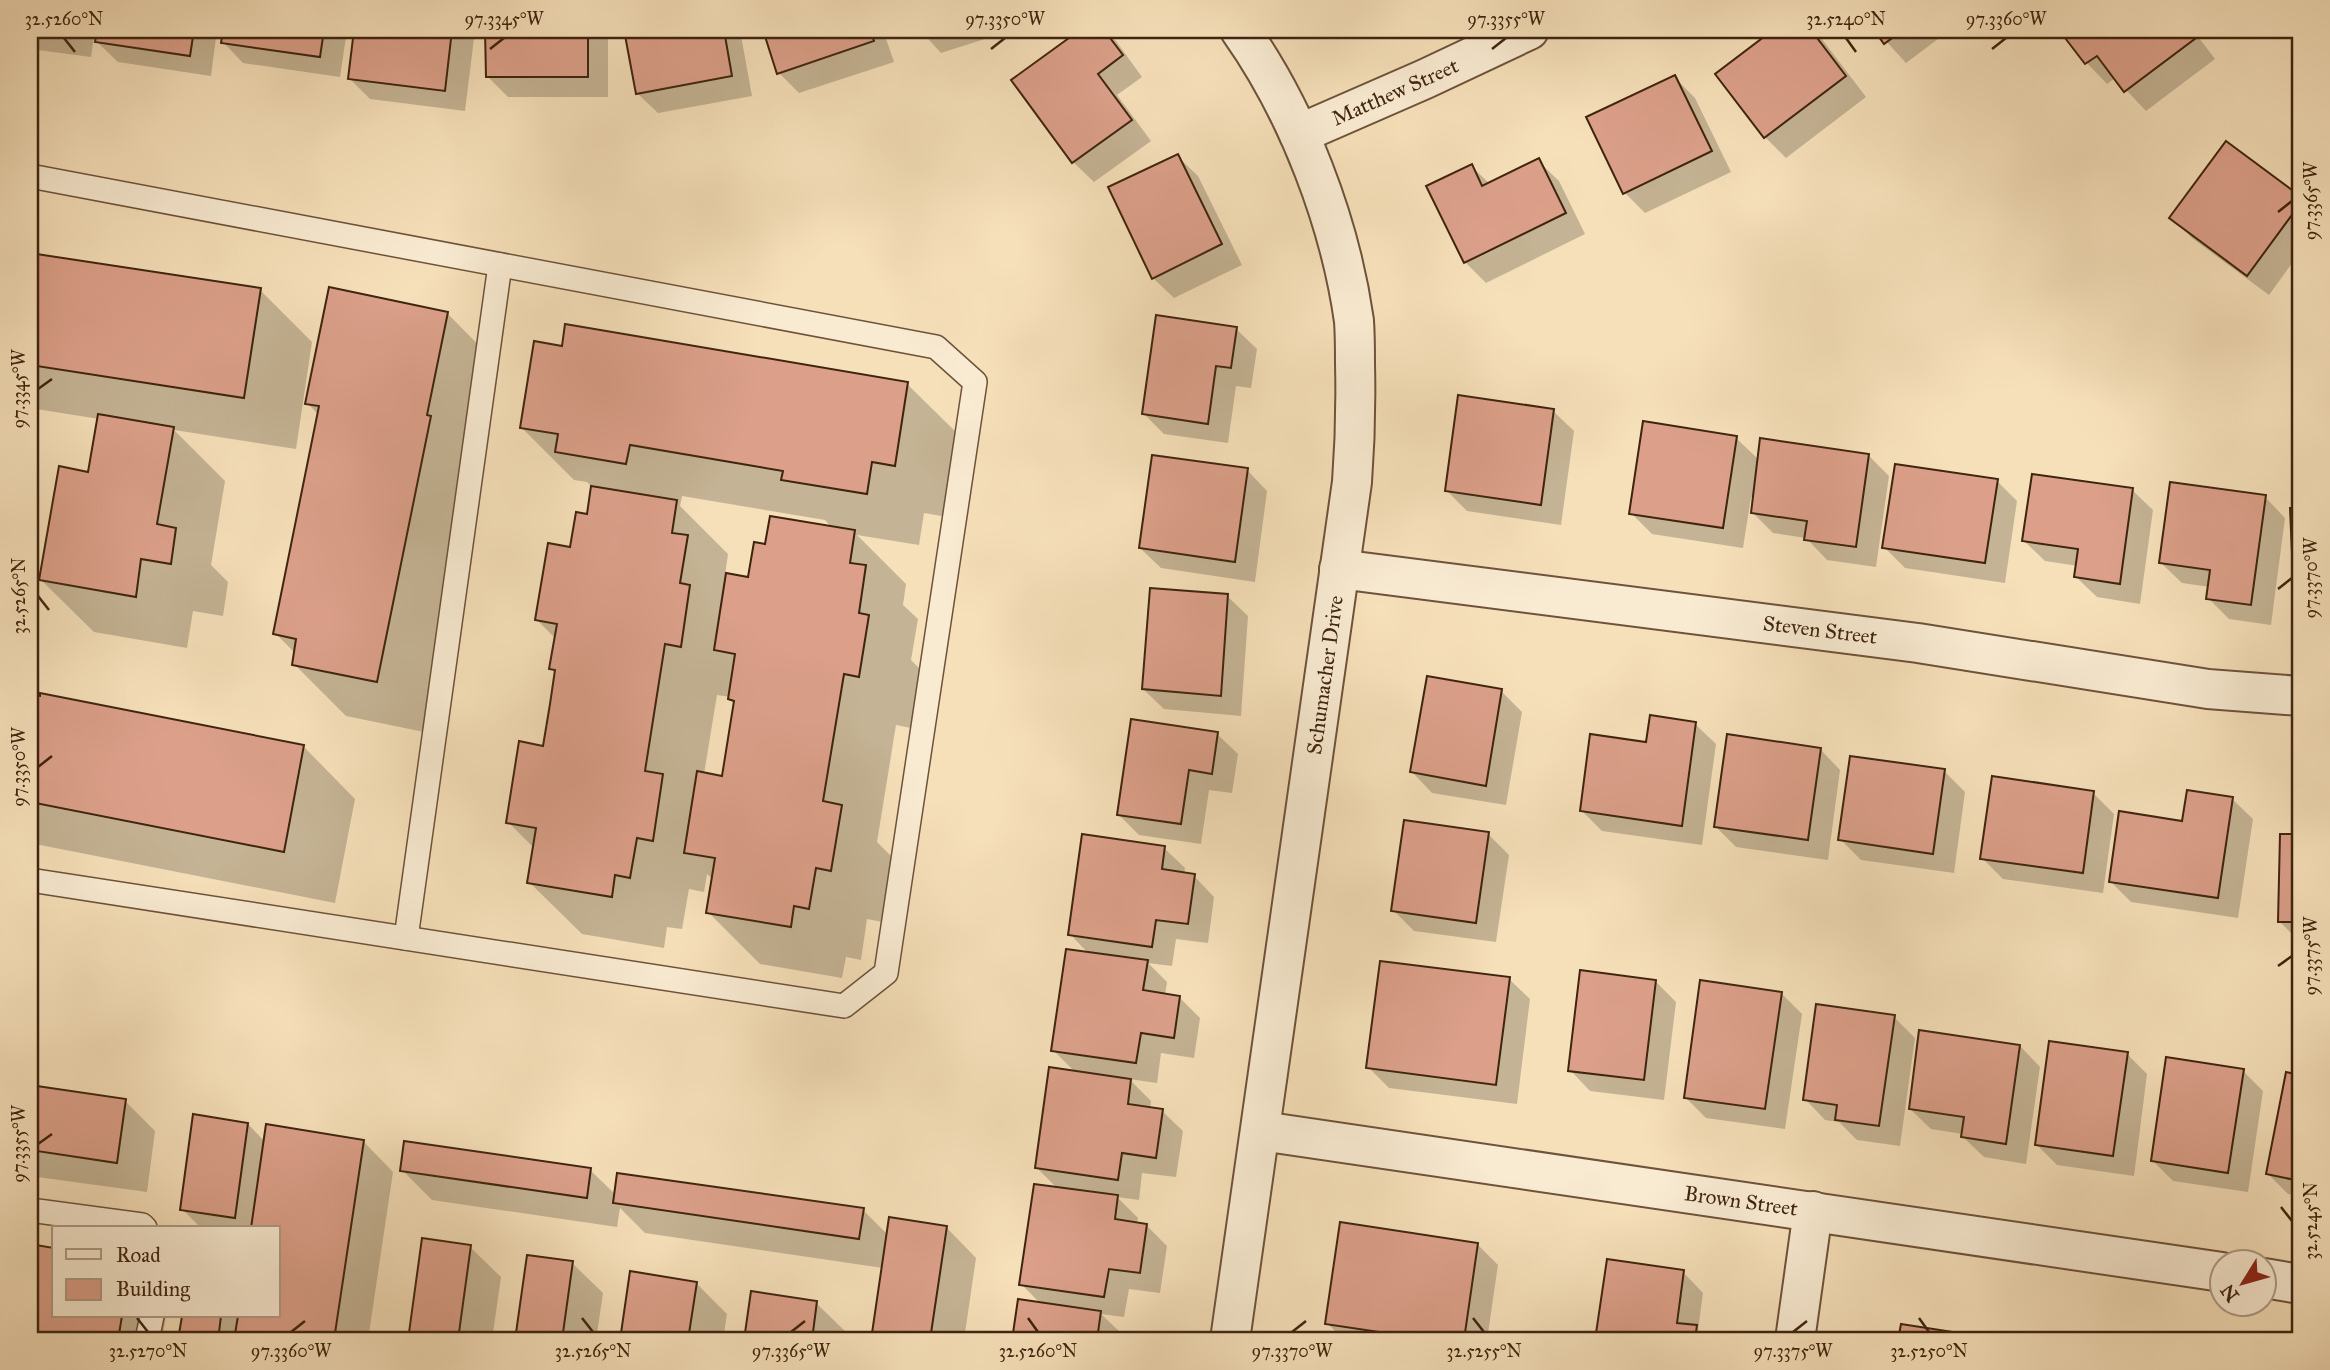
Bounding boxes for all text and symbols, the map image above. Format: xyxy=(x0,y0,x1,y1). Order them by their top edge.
text: 32.5260°N xyxy=(25,8,103,30)
text: 97.3345°W xyxy=(464,8,545,30)
text: 97.3350°W xyxy=(965,8,1046,30)
text: 97.3355°W xyxy=(1467,8,1546,30)
text: 32.5240°N xyxy=(1806,8,1886,30)
text: 97.3360°W xyxy=(1966,8,2047,30)
street label: Matthew Street xyxy=(1328,52,1463,132)
text: 97.3365°W xyxy=(2300,161,2322,240)
text: 97.3345°W xyxy=(8,348,30,429)
text: 97.3370°W xyxy=(2300,537,2322,618)
text: 32.5265°N xyxy=(8,558,30,634)
street label: Schumacher Drive xyxy=(1301,594,1349,756)
street label: Steven Street xyxy=(1761,610,1879,650)
text: 97.3350°W xyxy=(8,726,30,807)
text: 97.3375°W xyxy=(2300,916,2322,995)
text: 97.3355°W xyxy=(8,1104,30,1183)
street label: Brown Street xyxy=(1683,1180,1800,1222)
text: 32.5245°N xyxy=(2300,1182,2322,1260)
legend xyxy=(52,1226,280,1318)
text: Road xyxy=(116,1242,161,1268)
north arrow xyxy=(2208,1248,2278,1318)
text: Building xyxy=(116,1276,190,1302)
text: N xyxy=(2216,1280,2244,1306)
text: 32.5270°N xyxy=(109,1340,187,1362)
text: 97.3360°W xyxy=(251,1340,332,1362)
text: 32.5265°N xyxy=(555,1340,631,1362)
text: 97.3365°W xyxy=(752,1340,831,1362)
text: 32.5260°N xyxy=(999,1340,1077,1362)
text: 97.3370°W xyxy=(1252,1340,1333,1362)
text: 32.5255°N xyxy=(1446,1340,1522,1362)
text: 97.3375°W xyxy=(1754,1340,1833,1362)
text: 32.5250°N xyxy=(1890,1340,1968,1362)

